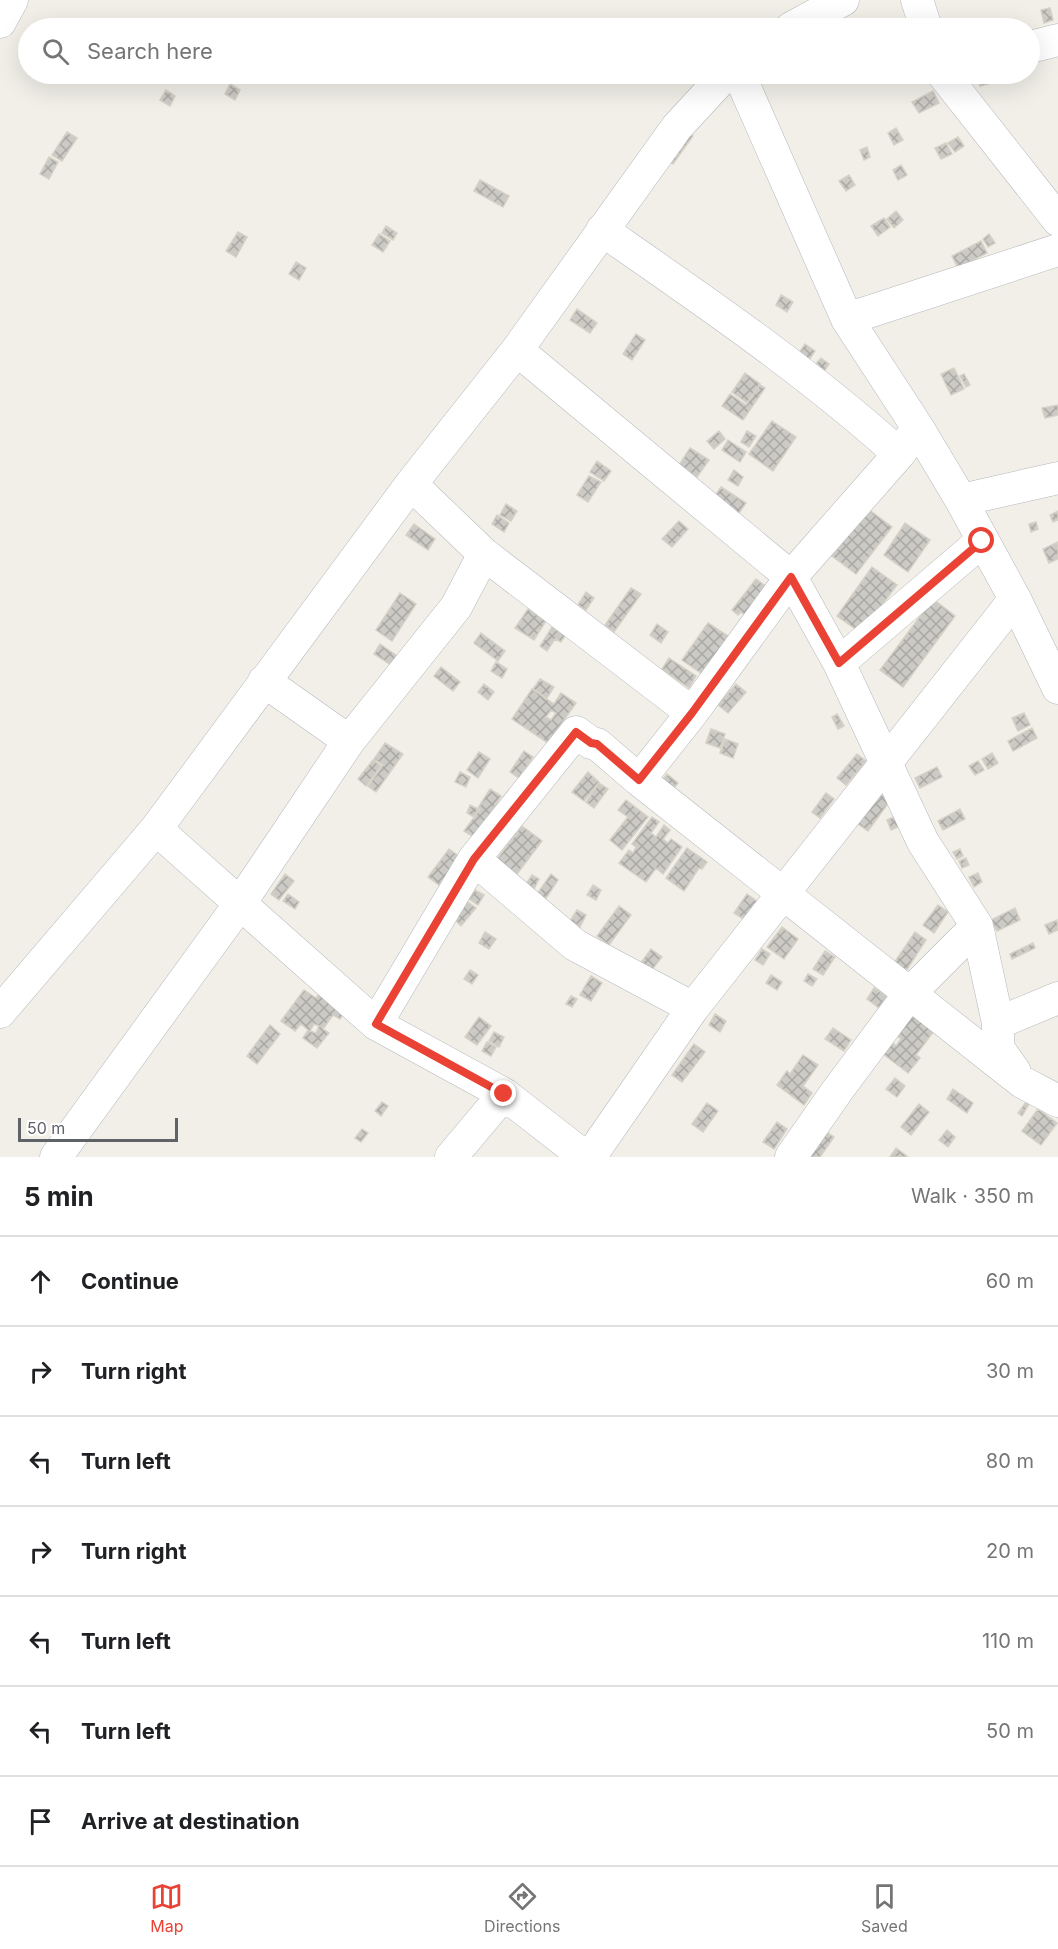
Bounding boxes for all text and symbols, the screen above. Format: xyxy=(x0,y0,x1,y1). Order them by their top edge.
search box xyxy=(18,18,1040,84)
icon: search xyxy=(39,35,72,68)
text: Search here xyxy=(87,38,213,64)
route start xyxy=(968,527,994,553)
route end xyxy=(490,1080,516,1106)
scale bar xyxy=(18,1115,178,1142)
text: 50 m xyxy=(27,1118,65,1138)
text: 5 min xyxy=(24,1181,94,1212)
text: Walk · 350 m xyxy=(911,1184,1034,1208)
icon: ahead xyxy=(24,1265,57,1298)
text: Continue xyxy=(81,1268,179,1294)
text: 60 m xyxy=(986,1269,1034,1293)
icon: right xyxy=(24,1355,57,1388)
text: Turn right xyxy=(81,1358,187,1384)
text: 30 m xyxy=(986,1359,1034,1383)
icon: left xyxy=(24,1445,57,1478)
text: Turn left xyxy=(81,1448,171,1474)
text: 80 m xyxy=(986,1449,1034,1473)
icon: right xyxy=(24,1535,57,1568)
text: Turn right xyxy=(81,1538,187,1564)
text: 20 m xyxy=(986,1539,1034,1563)
icon: left xyxy=(24,1625,57,1658)
text: Turn left xyxy=(81,1628,171,1654)
text: 110 m xyxy=(982,1629,1034,1653)
icon: left xyxy=(24,1715,57,1748)
text: Turn left xyxy=(81,1718,171,1744)
text: 50 m xyxy=(986,1719,1034,1743)
icon: arrive xyxy=(24,1805,57,1838)
text: Arrive at destination xyxy=(81,1808,300,1834)
tab: Map xyxy=(150,1880,184,1936)
tab: Directions xyxy=(484,1880,560,1936)
tab: Saved xyxy=(861,1880,908,1936)

